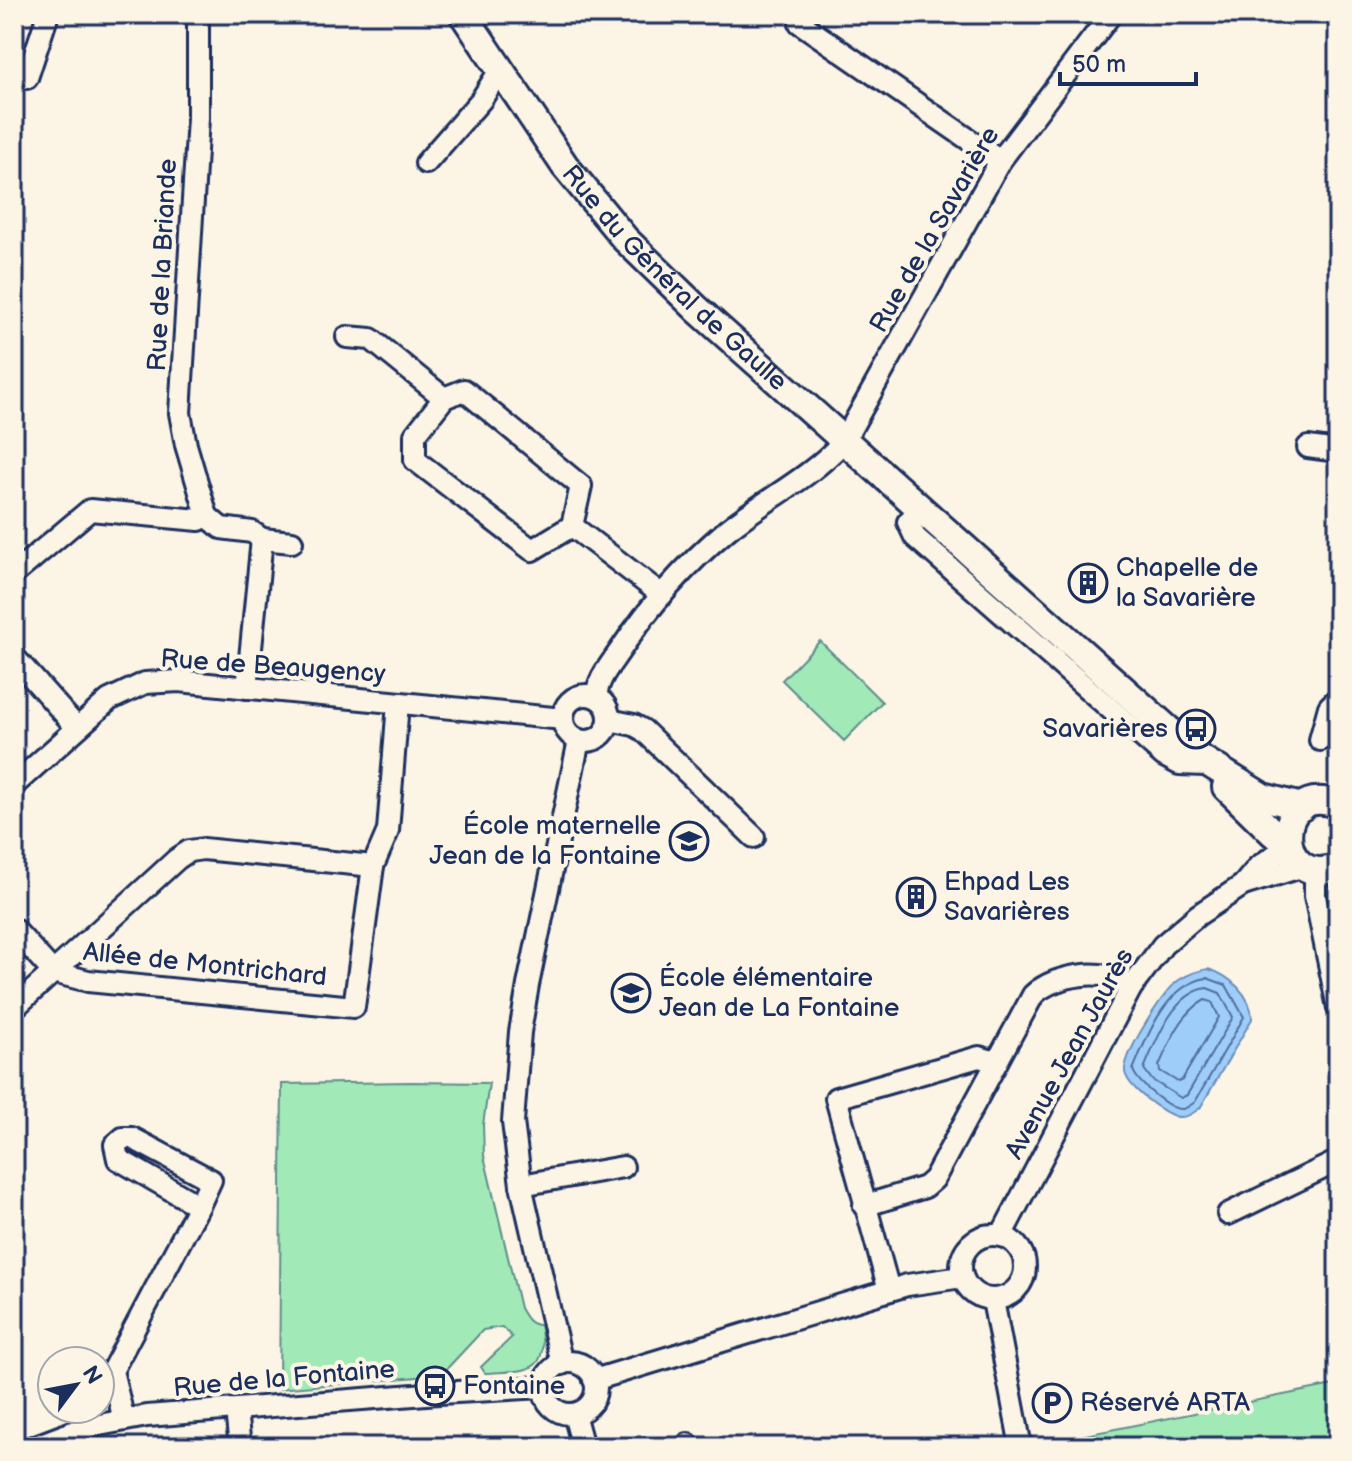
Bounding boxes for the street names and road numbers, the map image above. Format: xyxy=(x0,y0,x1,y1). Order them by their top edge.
street label: Rue de la Savarière xyxy=(863,122,1007,338)
street label: Rue de la Briande xyxy=(142,158,184,372)
street label: Rue du Général de Gaulle xyxy=(555,159,793,397)
street label: Rue de Beaugency xyxy=(159,644,387,690)
street label: Allée de Montrichard xyxy=(82,937,328,993)
street label: Avenue Jean Jaurès xyxy=(999,943,1141,1165)
street label: Rue de la Fontaine xyxy=(172,1354,396,1404)

